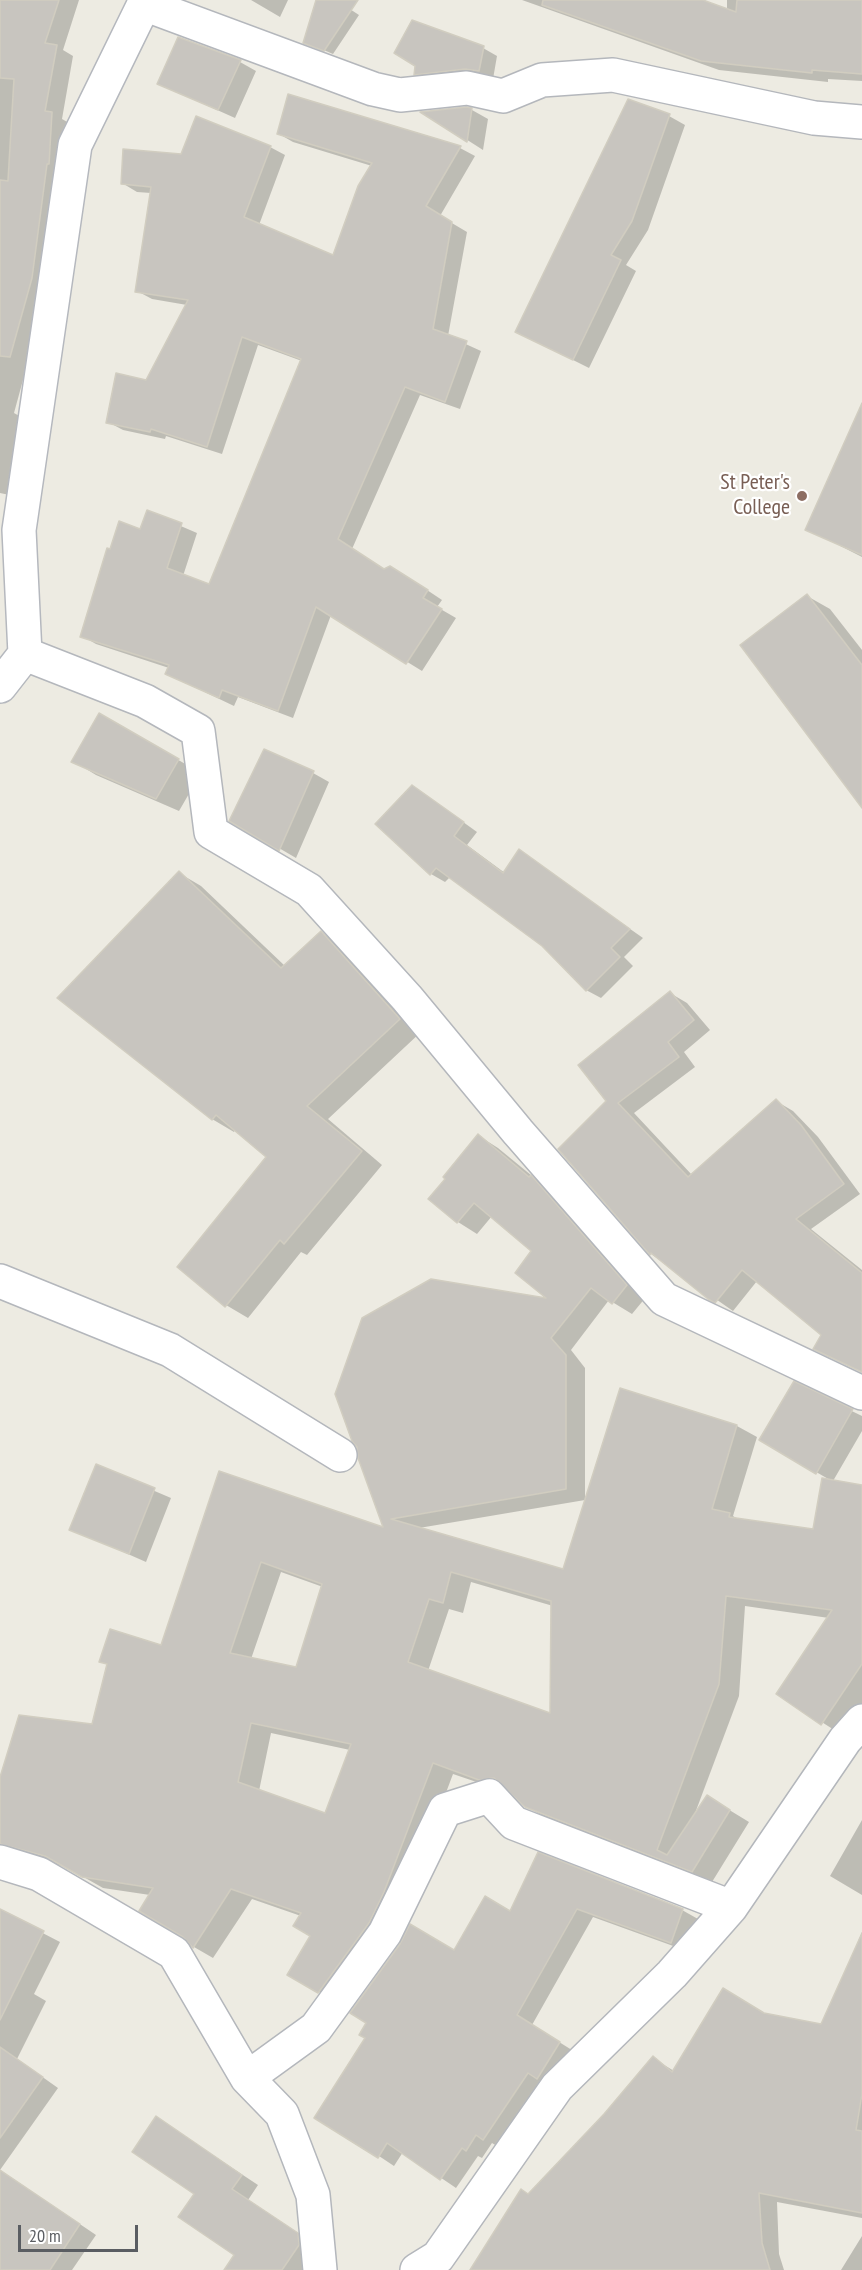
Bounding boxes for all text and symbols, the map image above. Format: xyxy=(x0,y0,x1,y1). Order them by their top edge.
place label: St Peter's College xyxy=(720,470,790,522)
marker: St Peter's College xyxy=(795,489,809,503)
scale bar xyxy=(21,2213,141,2251)
text: 20 m xyxy=(29,2224,61,2247)

